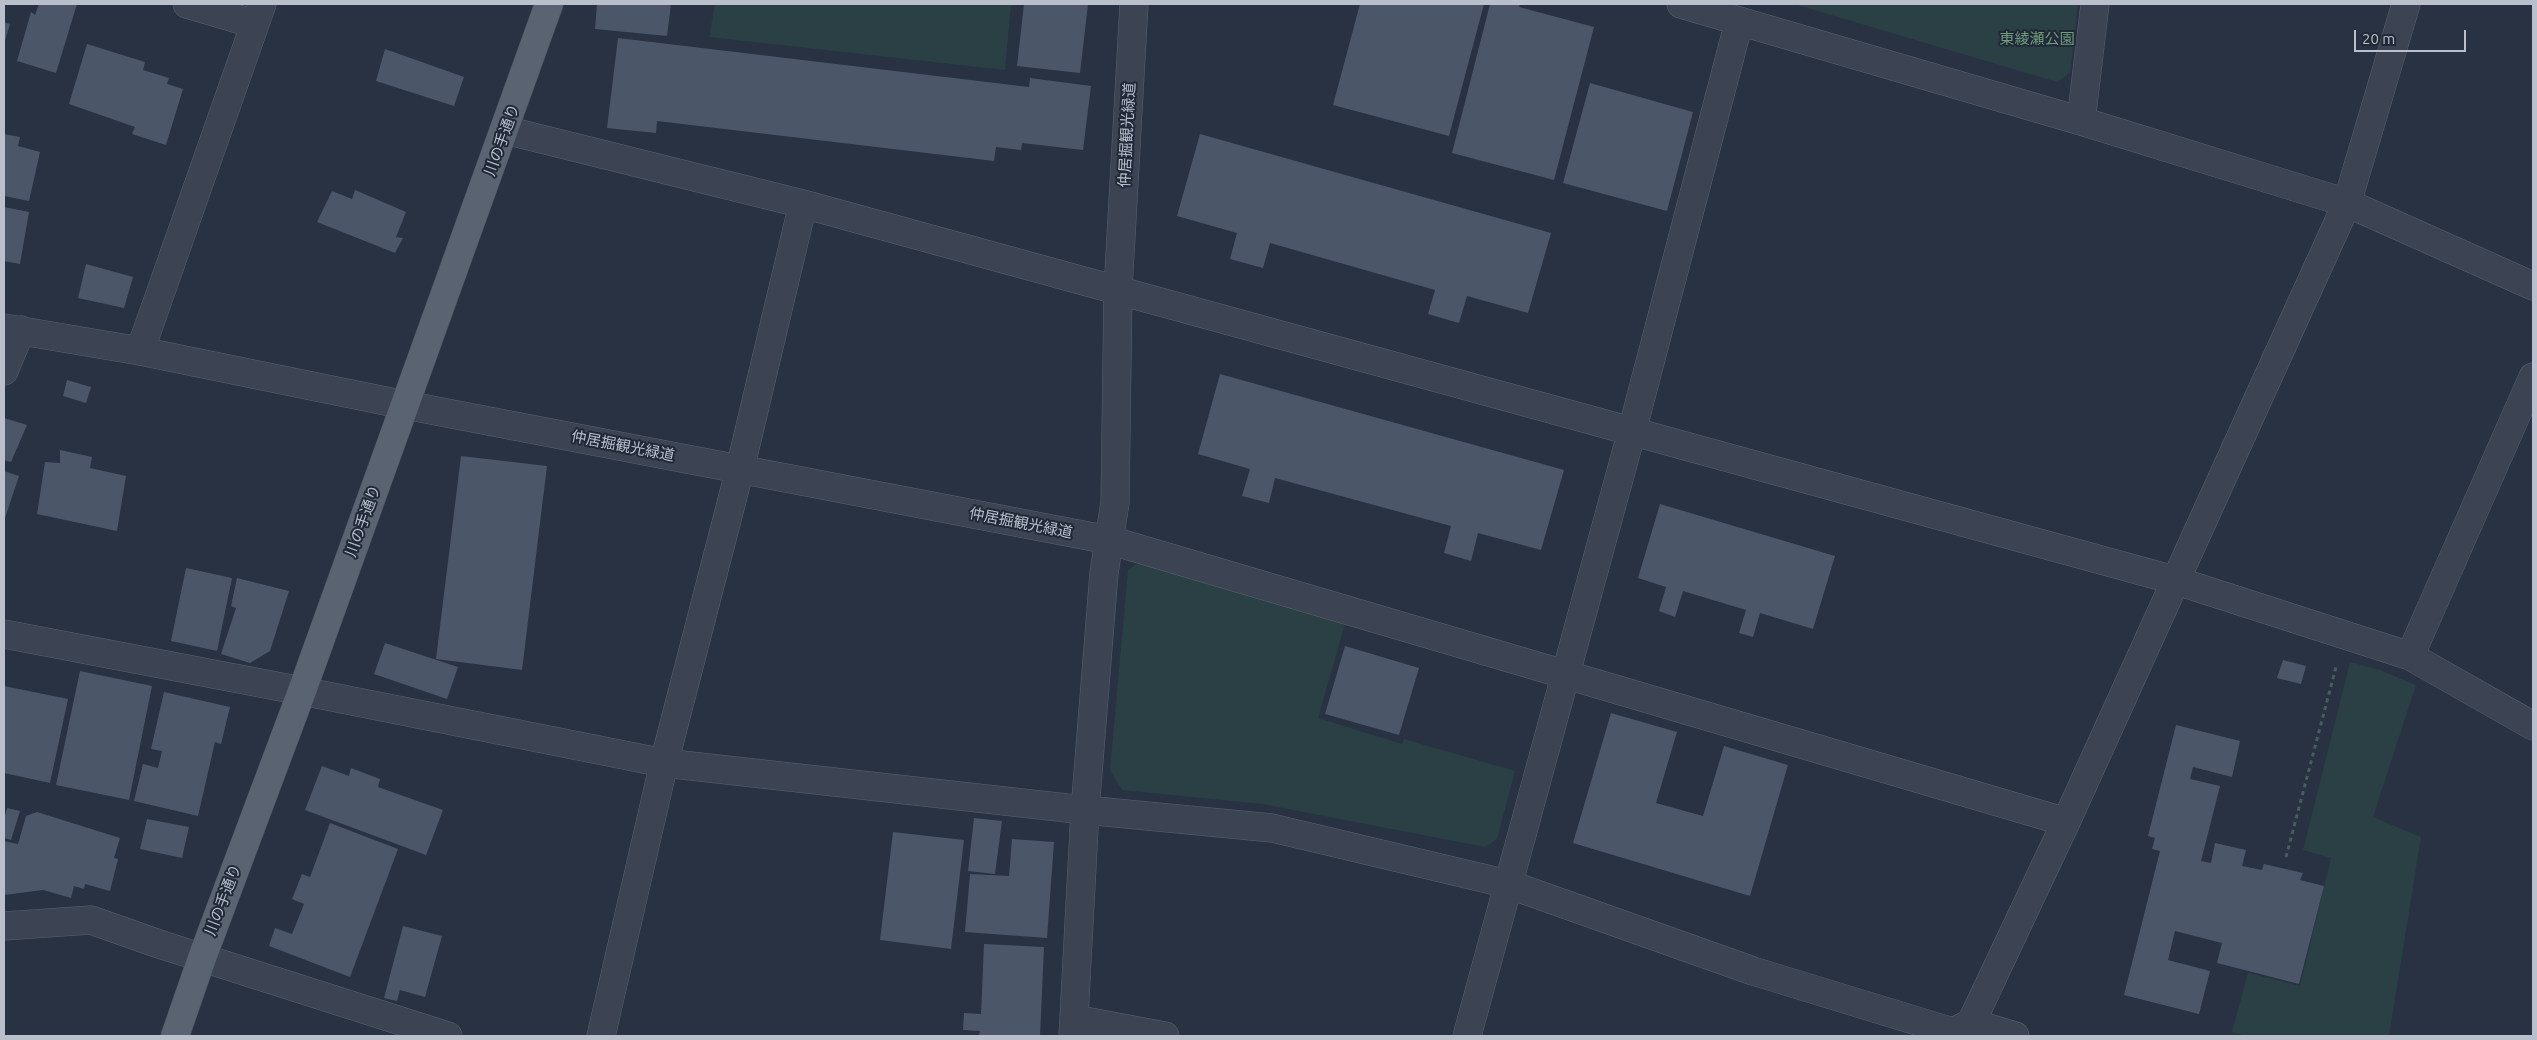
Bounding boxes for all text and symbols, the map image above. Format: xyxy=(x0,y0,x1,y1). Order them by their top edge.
scale bar xyxy=(2357,20,2470,52)
park label: 東綾瀬公園 xyxy=(2000,30,2074,48)
text: 20 m xyxy=(2362,30,2395,47)
street label: 仲居掘観光緑道 xyxy=(1115,82,1139,188)
street label: 川の手通り xyxy=(481,102,523,178)
street label: 仲居掘観光緑道 xyxy=(570,427,676,465)
street label: 川の手通り xyxy=(342,483,384,559)
street label: 仲居掘観光緑道 xyxy=(968,504,1074,542)
street label: 川の手通り xyxy=(201,862,245,938)

